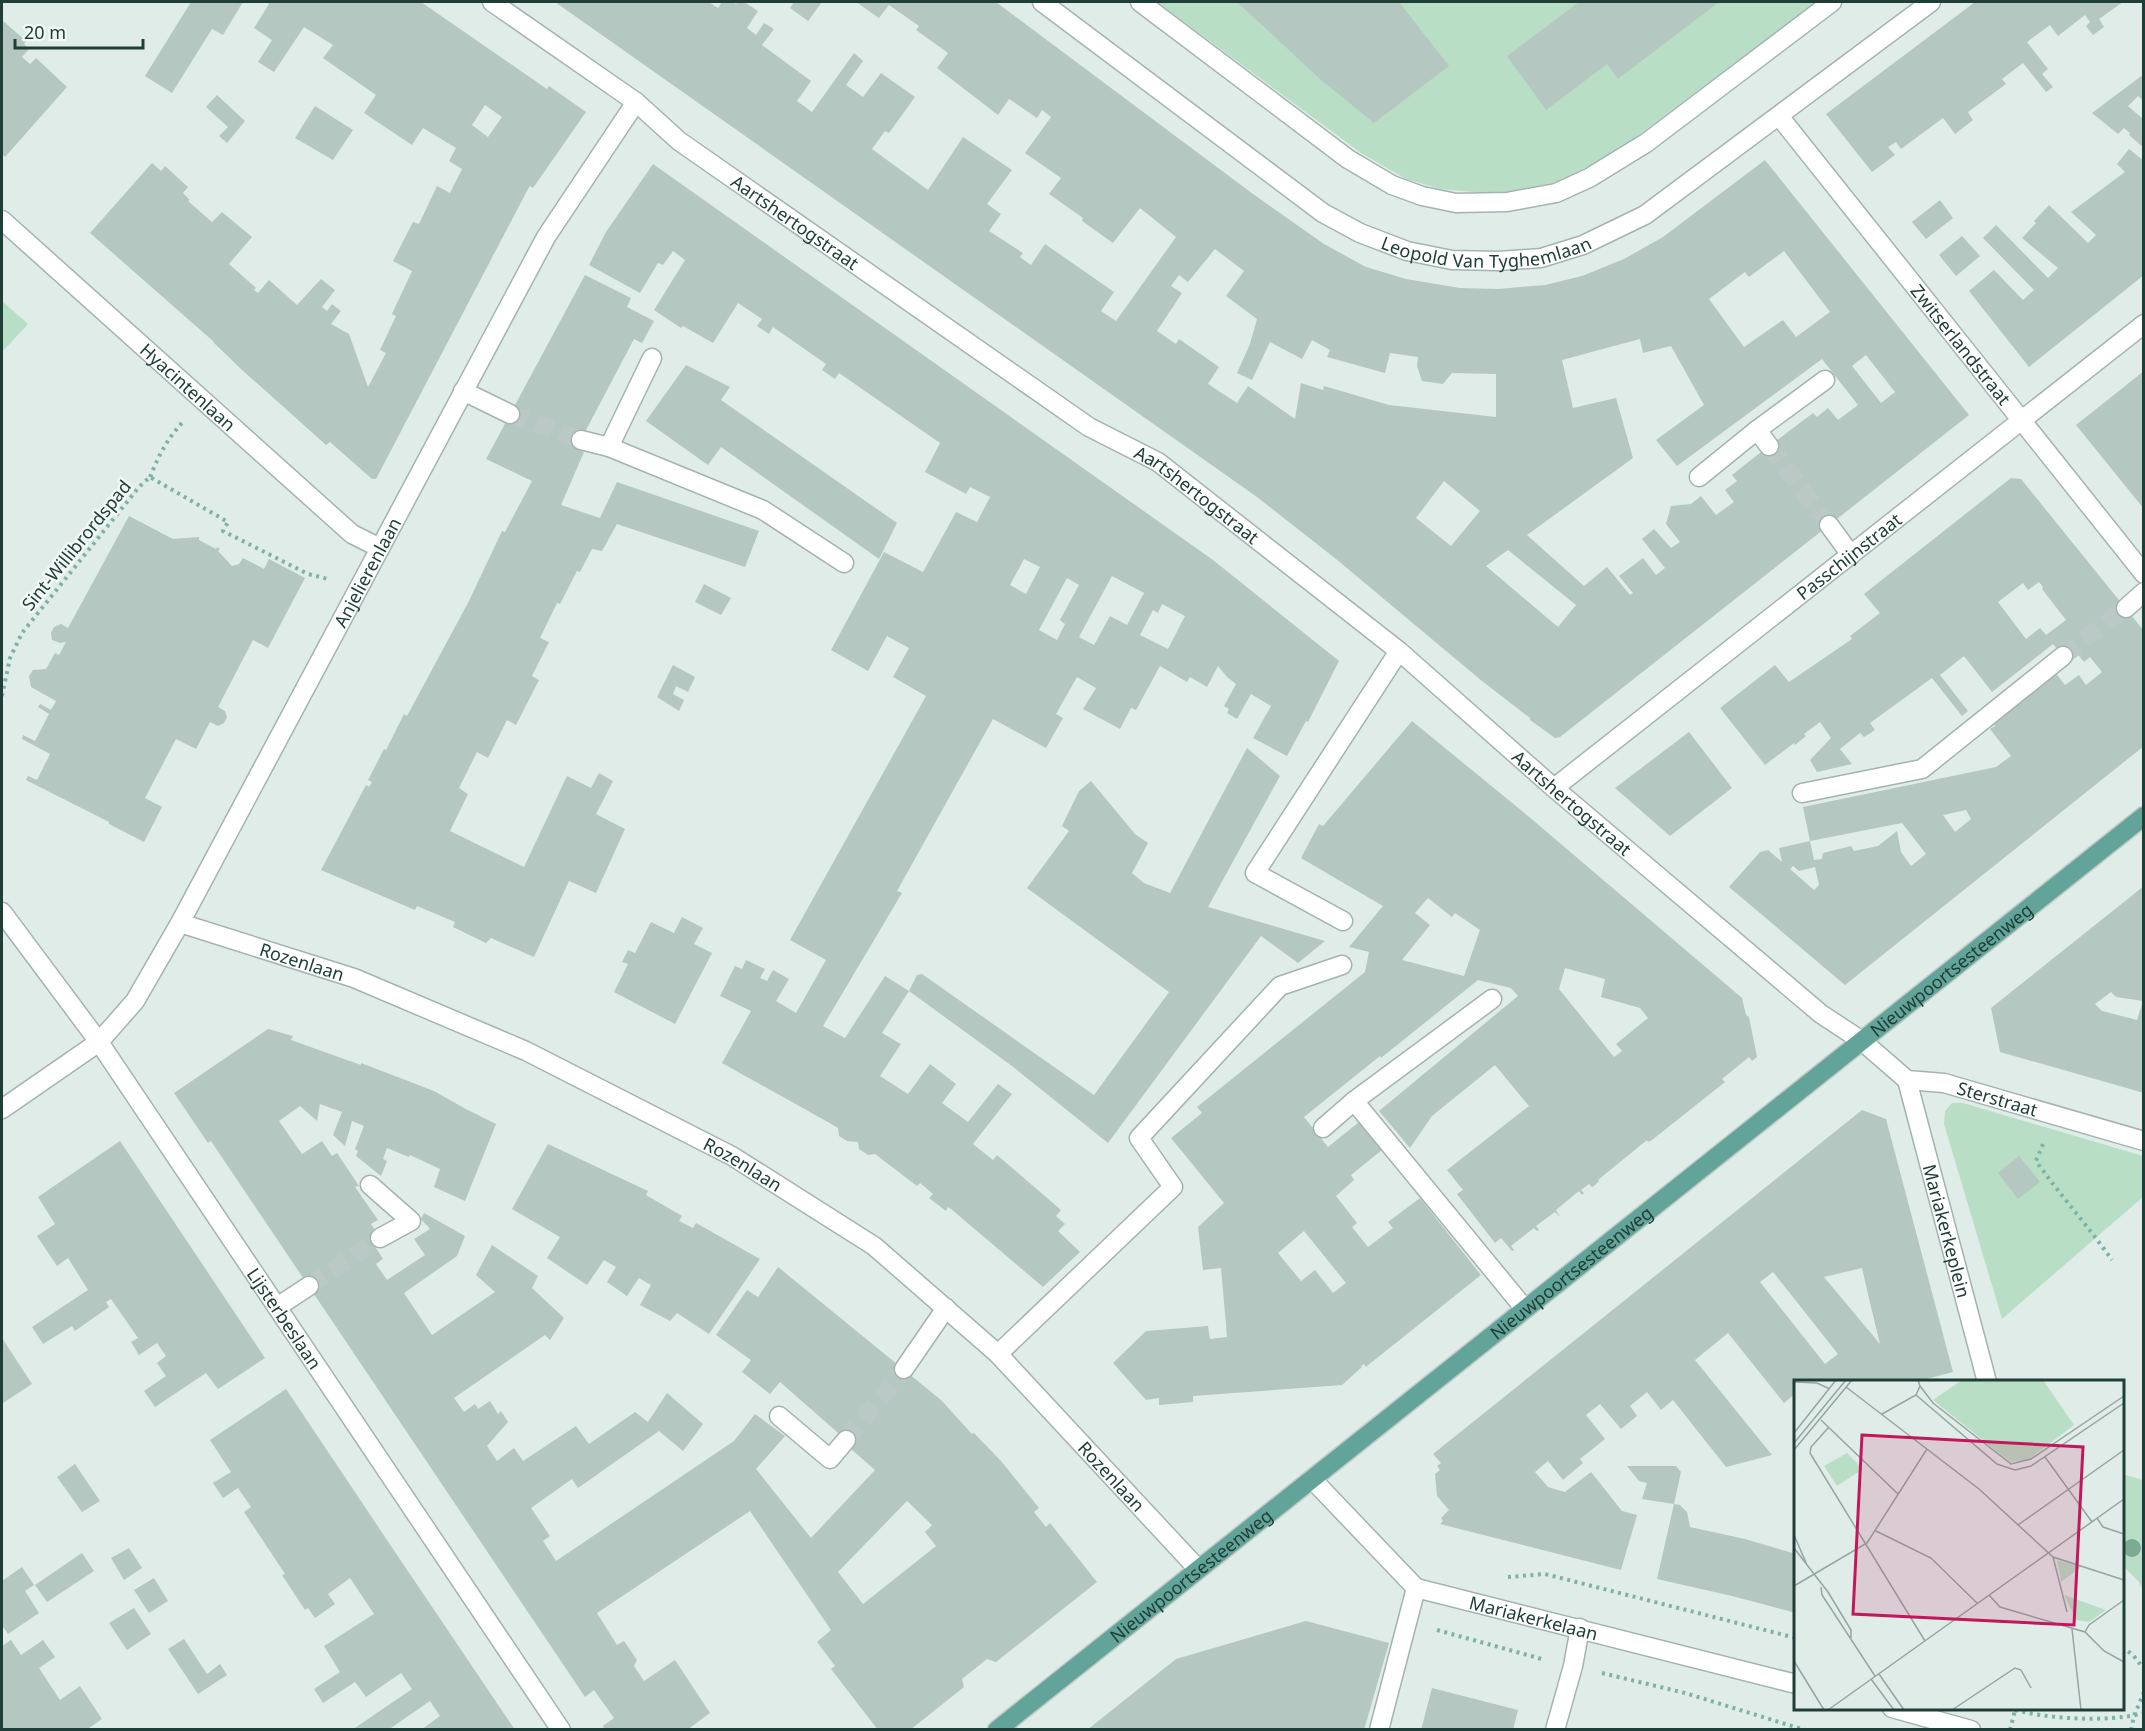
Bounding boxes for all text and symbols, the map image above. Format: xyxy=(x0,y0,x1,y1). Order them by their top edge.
scale bar xyxy=(15,12,142,50)
text: 20 m xyxy=(24,20,66,44)
street label: Aartshertogstraat xyxy=(727,169,864,275)
street label: Leopold Van Tyghemlaan xyxy=(1379,227,1593,249)
text: Leopold Van Tyghemlaan xyxy=(1378,230,1595,273)
street label: Zwitserlandstraat xyxy=(1906,279,2017,410)
street label: Hyacintenlaan xyxy=(135,338,241,436)
street label: Aartshertogstraat xyxy=(1130,440,1265,549)
street label: Sint-Willibrordspad xyxy=(16,475,136,615)
street label: Passchijnstraat xyxy=(1791,507,1907,605)
street label: Anjelierenlaan xyxy=(328,513,406,631)
street label: Aartshertogstraat xyxy=(1507,745,1637,861)
street label: Nieuwpoortsesteenweg xyxy=(1865,898,2037,1042)
street label: Rozenlaan xyxy=(257,937,347,986)
street label: Sterstraat xyxy=(1954,1075,2041,1122)
street label: Rozenlaan xyxy=(699,1132,787,1197)
street label: Mariakerkeplein xyxy=(1918,1161,1976,1300)
street label: Nieuwpoortsesteenweg xyxy=(1485,1200,1657,1345)
street label: Lijsterbeslaan xyxy=(242,1263,327,1374)
inset map xyxy=(1794,1380,2124,1710)
street label: Rozenlaan xyxy=(1073,1436,1150,1516)
street label: Nieuwpoortsesteenweg xyxy=(1105,1503,1277,1648)
street label: Mariakerkelaan xyxy=(1467,1590,1600,1645)

